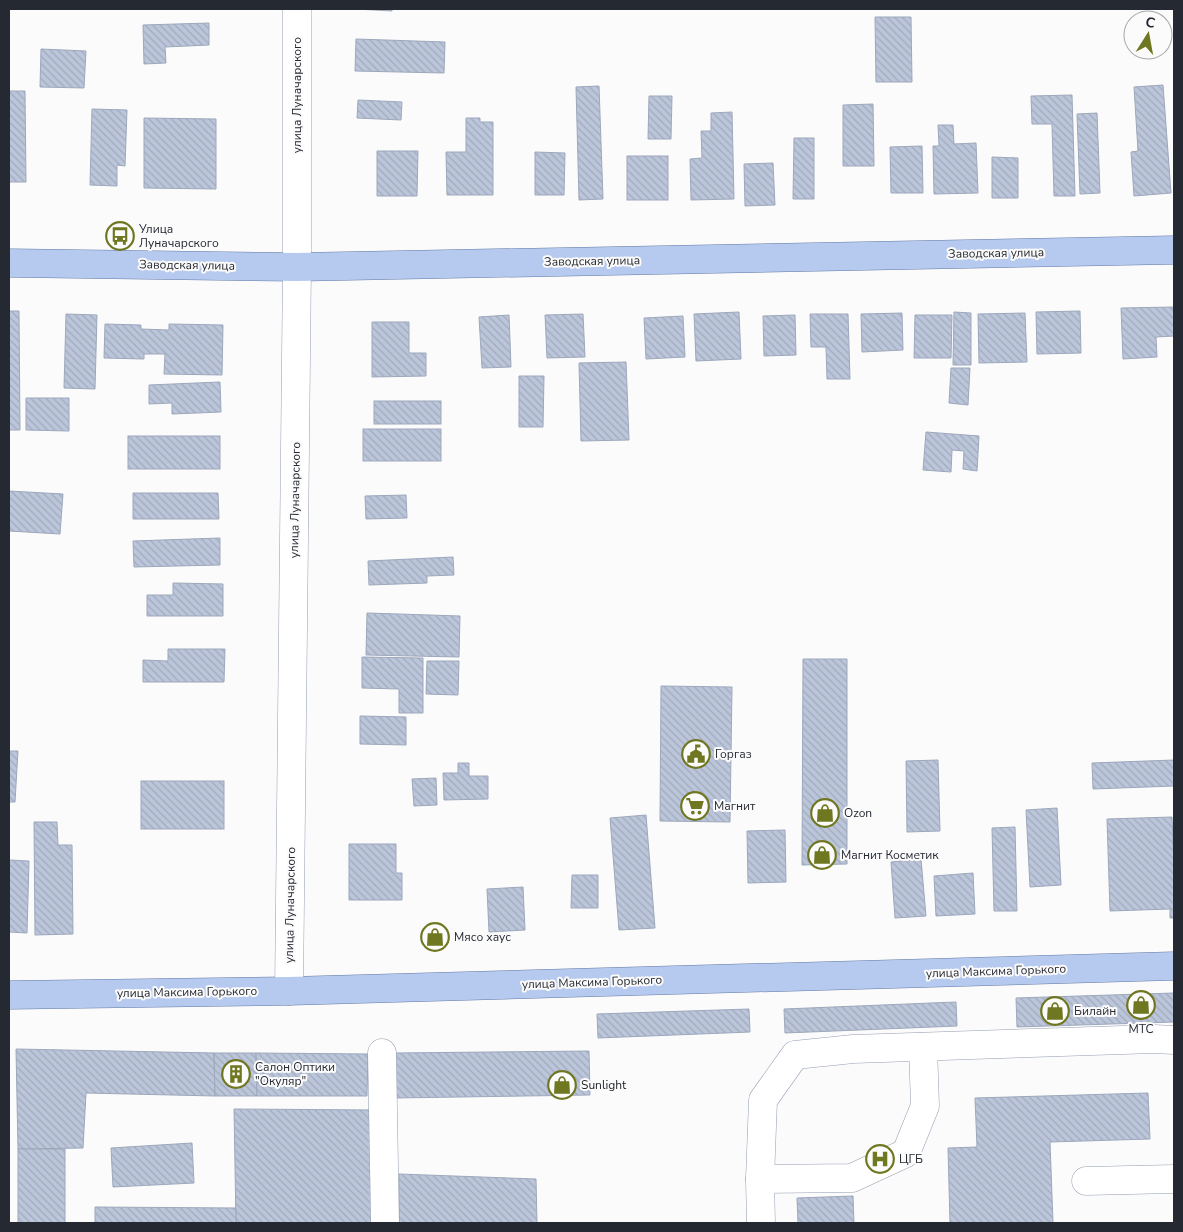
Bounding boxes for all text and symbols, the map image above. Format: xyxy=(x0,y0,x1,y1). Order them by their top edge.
north arrow xyxy=(1123,10,1173,60)
text: С xyxy=(1144,12,1157,33)
street label: улица Луначарского xyxy=(289,37,305,153)
bus stop icon: Улица Луначарского xyxy=(105,221,135,251)
place label: Улица Луначарского xyxy=(138,221,219,251)
street label: Заводская улица xyxy=(948,244,1044,262)
street label: Заводская улица xyxy=(544,252,640,270)
street label: Заводская улица xyxy=(139,256,235,274)
street label: улица Луначарского xyxy=(286,442,304,558)
public building icon: Горгаз xyxy=(681,739,711,769)
place label: Горгаз xyxy=(715,746,752,762)
supermarket icon: Магнит xyxy=(680,791,710,821)
place label: Магнит xyxy=(714,798,756,814)
shop icon: Ozon xyxy=(810,798,840,828)
place label: Ozon xyxy=(844,805,872,821)
shop icon: Магнит Косметик xyxy=(807,840,837,870)
street label: улица Луначарского xyxy=(281,847,299,963)
place label: Магнит Косметик xyxy=(841,847,939,863)
shop icon: Мясо хаус xyxy=(420,922,450,952)
place label: Мясо хаус xyxy=(454,929,511,945)
street label: улица Максима Горького xyxy=(926,961,1067,981)
street label: улица Максима Горького xyxy=(522,972,663,992)
street label: улица Максима Горького xyxy=(117,983,257,1001)
shop icon: МТС xyxy=(1126,990,1156,1020)
shop icon: Билайн xyxy=(1040,996,1070,1026)
place label: Билайн xyxy=(1074,1003,1116,1019)
place label: МТС xyxy=(1128,1021,1154,1037)
building icon: Салон Оптики "Окуляр" xyxy=(221,1059,251,1089)
place label: Салон Оптики "Окуляр" xyxy=(255,1059,335,1089)
shop icon: Sunlight xyxy=(547,1070,577,1100)
place label: Sunlight xyxy=(581,1077,627,1093)
hospital icon: ЦГБ xyxy=(865,1144,895,1174)
place label: ЦГБ xyxy=(899,1151,923,1167)

